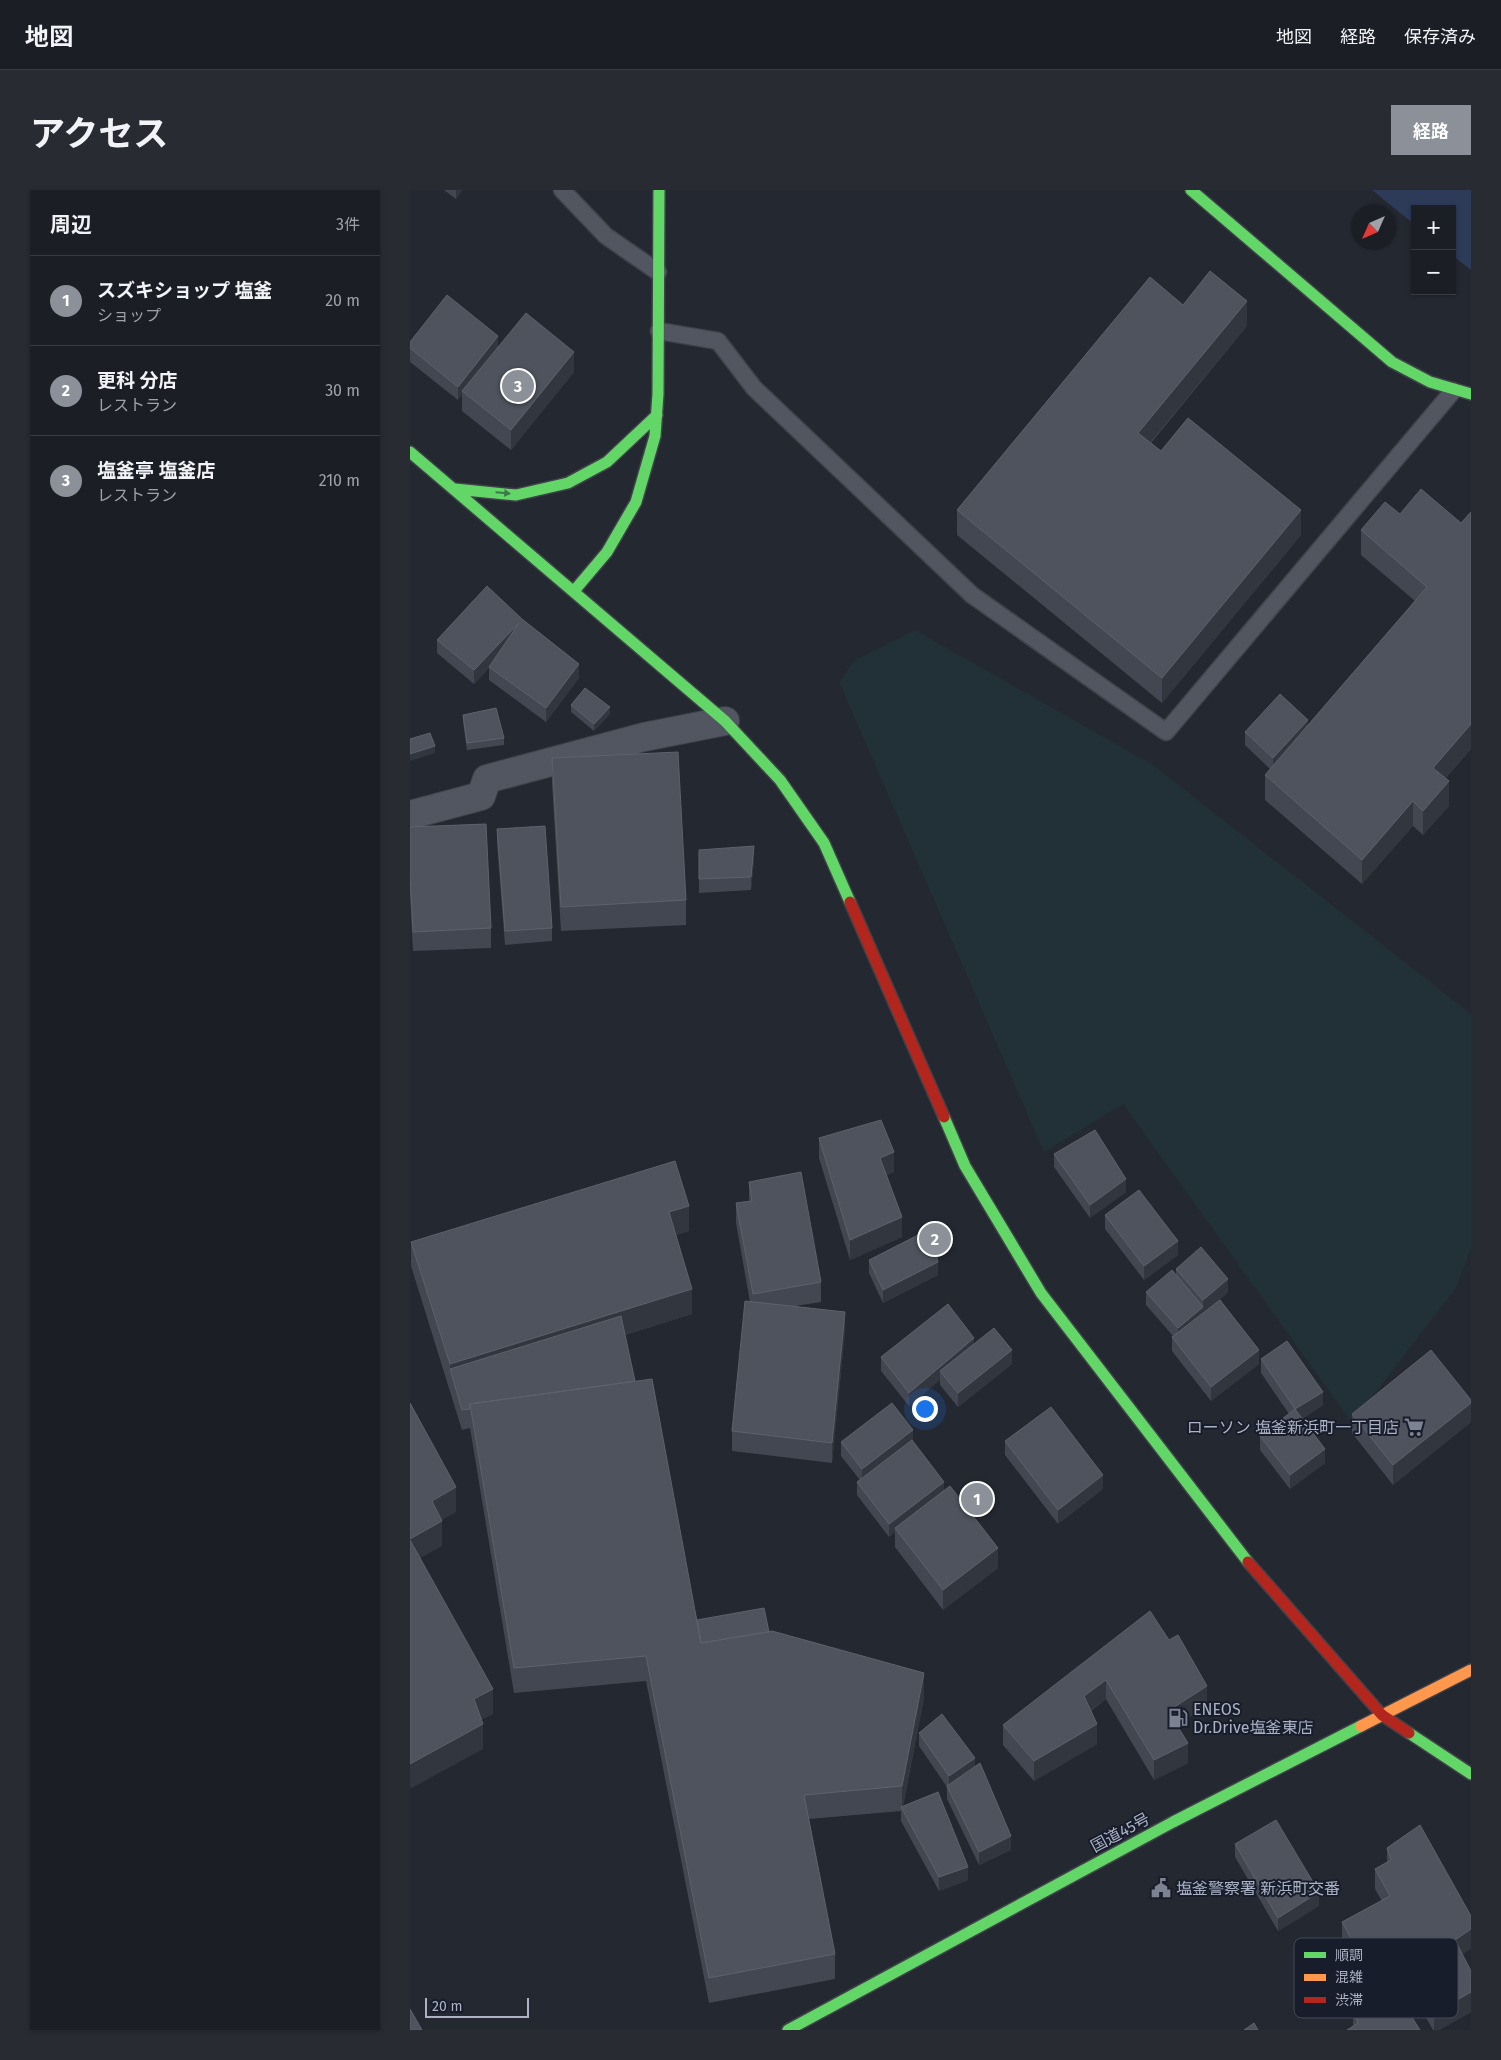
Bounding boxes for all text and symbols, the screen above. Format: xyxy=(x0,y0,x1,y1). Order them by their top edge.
text: 地図 xyxy=(25,23,73,51)
text: 地図 xyxy=(1276,26,1312,48)
text: 経路 xyxy=(1340,26,1376,48)
text: 保存済み xyxy=(1404,26,1476,48)
button: 経路 xyxy=(1391,105,1471,155)
text: アクセス xyxy=(30,113,168,155)
north arrow xyxy=(1351,205,1396,250)
map controls xyxy=(1411,205,1456,295)
button: + xyxy=(1411,205,1456,250)
text: 周辺 xyxy=(50,212,92,238)
text: 3件 xyxy=(336,215,360,234)
button: − xyxy=(1411,250,1456,295)
text: スズキショップ 塩釜 xyxy=(97,279,273,302)
text: 1 xyxy=(62,291,70,310)
text: 20 m xyxy=(325,291,360,310)
text: ショップ xyxy=(97,306,161,325)
pin: 3 xyxy=(502,367,534,405)
text: 更科 分店 xyxy=(97,369,178,392)
text: 2 xyxy=(62,381,70,400)
text: 30 m xyxy=(325,381,360,400)
text: レストラン xyxy=(97,396,177,415)
text: 塩釜亭 塩釜店 xyxy=(97,459,216,482)
text: 3 xyxy=(62,471,70,490)
text: 210 m xyxy=(319,471,360,490)
text: レストラン xyxy=(97,486,177,505)
one-way arrow xyxy=(495,490,511,498)
pin: 2 xyxy=(919,1220,951,1258)
your location xyxy=(912,1396,938,1422)
supermarket icon: ローソン 塩釜新浜町一丁目店 xyxy=(1403,1416,1425,1438)
place label: ローソン 塩釜新浜町一丁目店 xyxy=(1187,1418,1399,1437)
pin: 1 xyxy=(961,1480,993,1518)
place label: ENEOS Dr.Drive塩釜東店 xyxy=(1193,1700,1314,1737)
fuel station icon: ENEOS Dr.Drive塩釜東店 xyxy=(1167,1707,1189,1729)
street label: 国道45号 xyxy=(1087,1809,1153,1856)
public building icon: 塩釜警察署 新浜町交番 xyxy=(1150,1877,1172,1899)
place label: 塩釜警察署 新浜町交番 xyxy=(1176,1879,1340,1898)
legend xyxy=(1294,1938,1458,2018)
text: 順調 xyxy=(1335,1947,1363,1964)
text: 混雑 xyxy=(1335,1969,1363,1986)
text: 渋滞 xyxy=(1335,1992,1363,2009)
scale bar xyxy=(425,1995,529,2018)
text: 20 m xyxy=(432,1998,462,2015)

